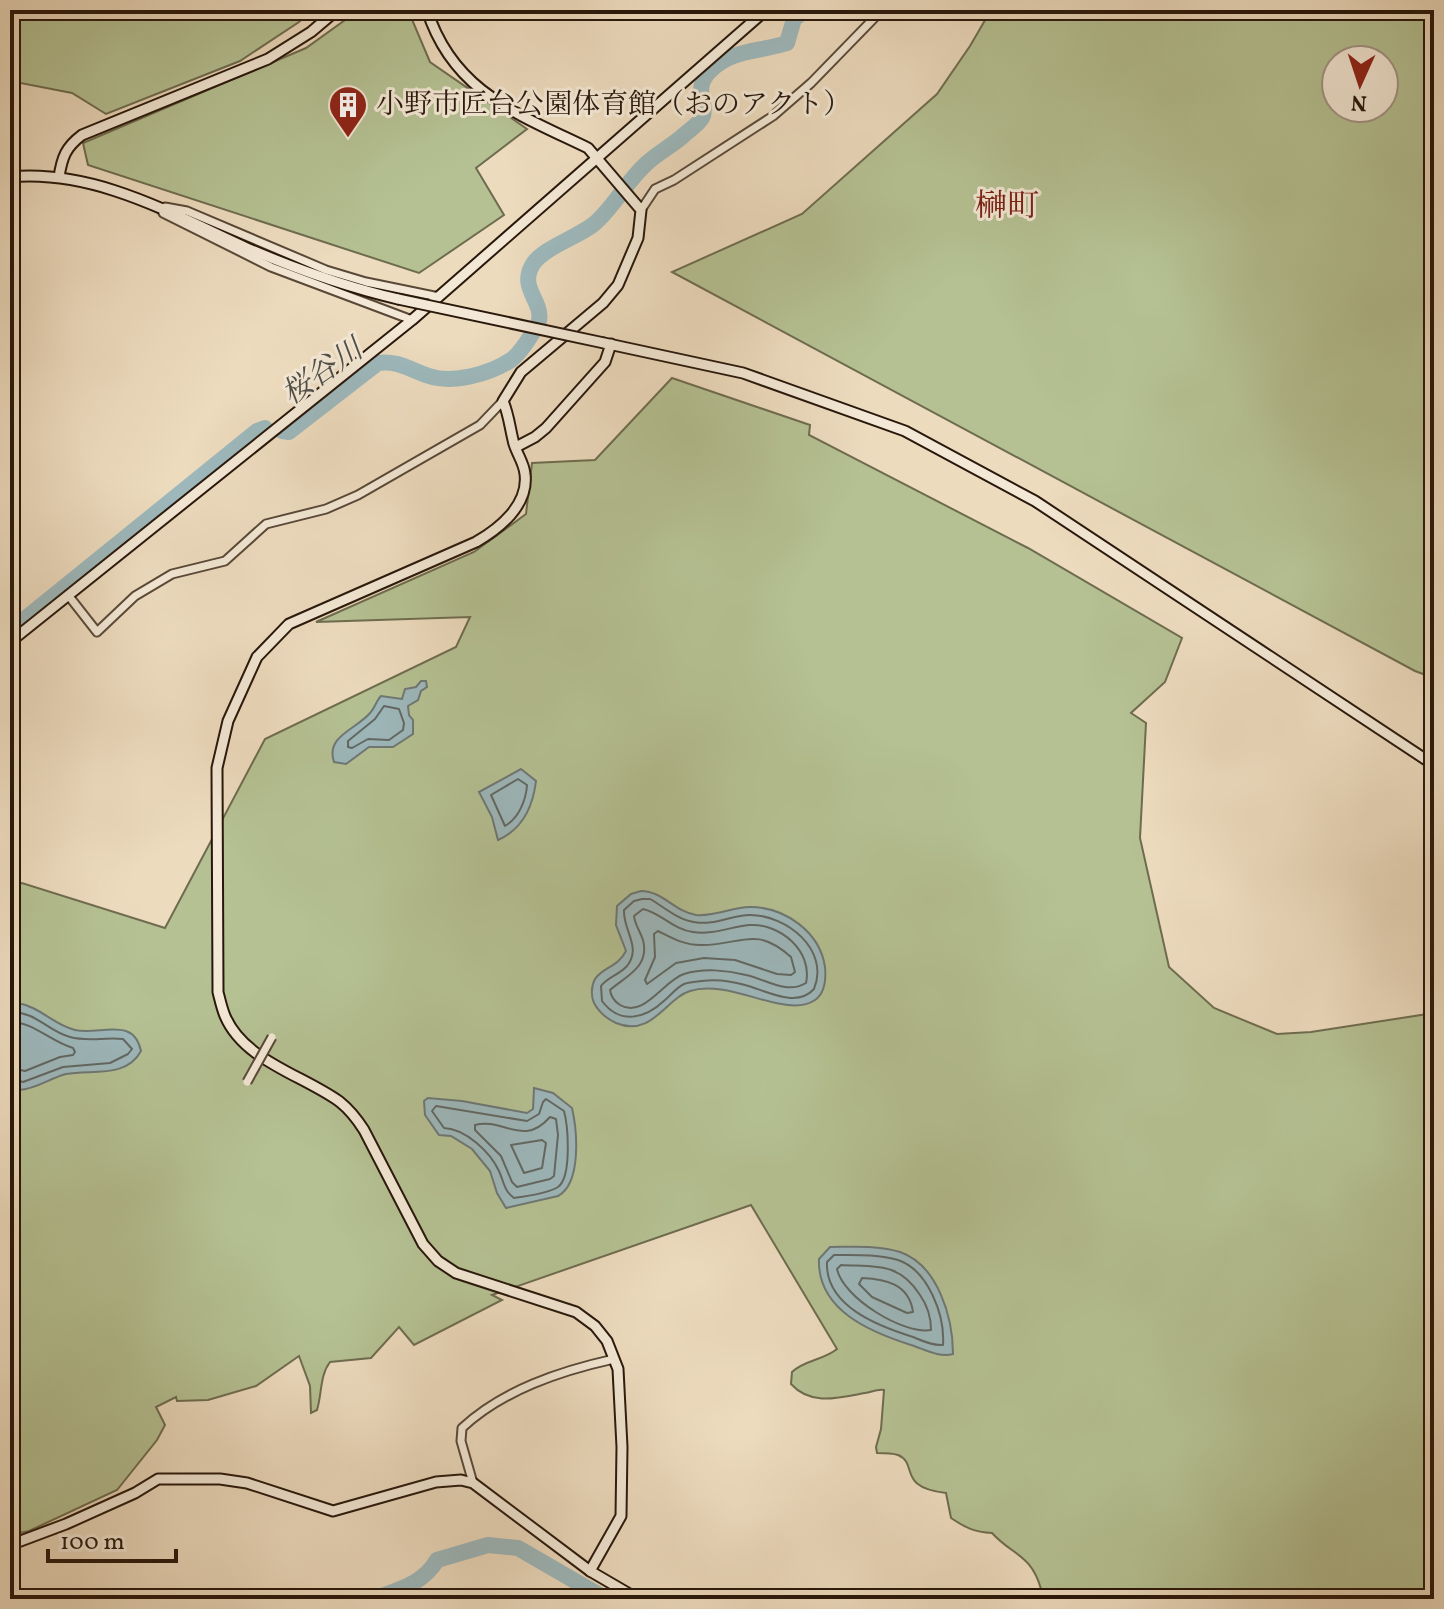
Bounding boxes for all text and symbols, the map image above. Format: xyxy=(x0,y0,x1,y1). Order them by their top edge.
north arrow xyxy=(1320,44,1400,124)
building icon: 小野市匠台公園体育館（おのアクト） xyxy=(327,84,369,139)
place label: 小野市匠台公園体育館（おのアクト） xyxy=(376,86,851,125)
text: N xyxy=(1350,86,1368,117)
district label: 榊町 xyxy=(975,186,1039,230)
water label: 桜谷川 xyxy=(274,328,374,416)
scale bar xyxy=(48,1513,176,1563)
text: 100 m xyxy=(60,1526,125,1560)

